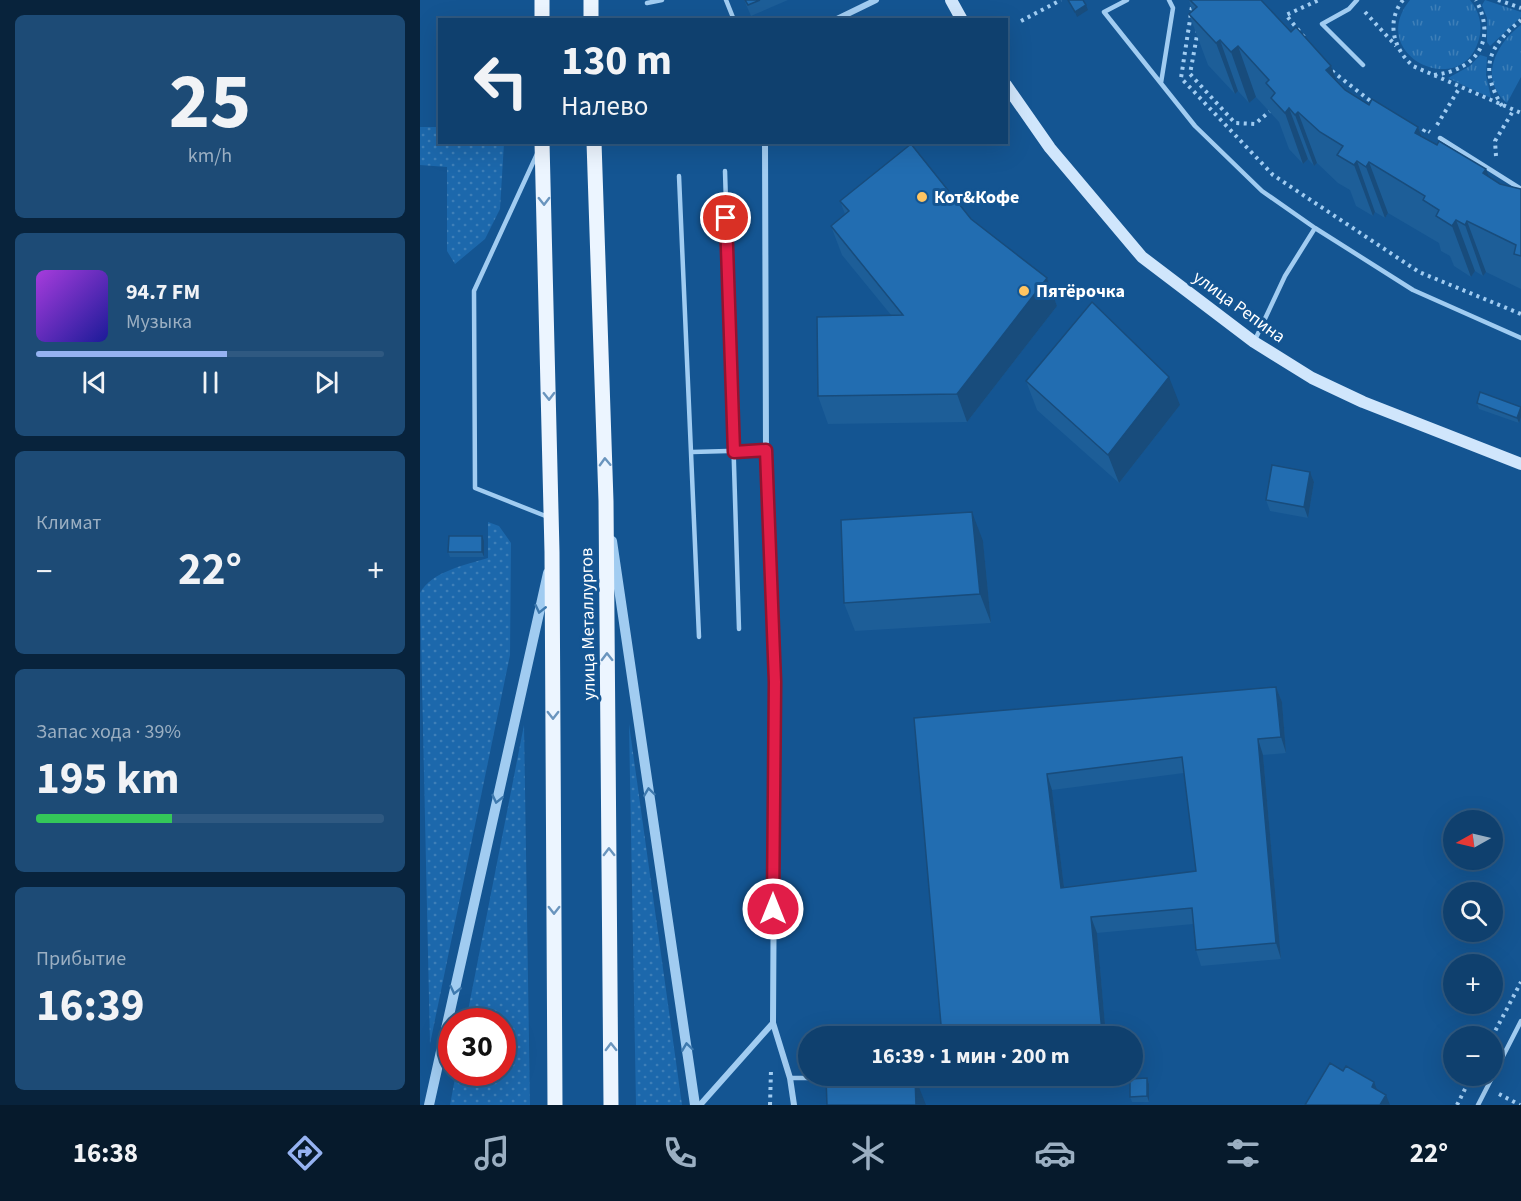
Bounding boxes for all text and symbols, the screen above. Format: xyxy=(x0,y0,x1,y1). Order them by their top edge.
text: 130 m xyxy=(561,31,672,91)
icon: left xyxy=(462,42,540,120)
text: 25 xyxy=(169,47,251,158)
text: Налево xyxy=(561,87,648,126)
text: km/h xyxy=(188,142,232,170)
place label: Кот&Кофе xyxy=(934,185,1019,210)
marker: Кот&Кофе xyxy=(915,190,929,204)
pin xyxy=(700,192,751,243)
one-way arrow xyxy=(537,196,550,205)
icon: arrive xyxy=(709,201,742,234)
street label: улица Репина xyxy=(1188,265,1290,349)
text: 94.7 FM xyxy=(126,276,200,308)
place label: Пятёрочка xyxy=(1036,279,1125,304)
marker: Пятёрочка xyxy=(1017,284,1031,298)
text: Музыка xyxy=(126,308,192,336)
icon: previous xyxy=(78,366,111,399)
icon: pause xyxy=(194,366,227,399)
icon: next xyxy=(310,366,343,399)
one-way arrow xyxy=(542,391,555,400)
one-way arrow xyxy=(598,457,611,466)
text: Климат xyxy=(36,509,102,537)
text: 22° xyxy=(178,538,242,602)
street label: улица Металлургов xyxy=(574,547,602,701)
text: − xyxy=(36,548,52,595)
text: + xyxy=(368,548,384,595)
one-way arrow xyxy=(534,604,547,614)
one-way arrow xyxy=(601,652,613,661)
one-way arrow xyxy=(547,711,559,720)
text: Запас хода · 39% xyxy=(36,718,181,746)
text: 195 km xyxy=(36,747,180,811)
one-way arrow xyxy=(643,787,655,797)
one-way arrow xyxy=(492,794,505,804)
north arrow xyxy=(1443,810,1503,870)
map controls xyxy=(1443,810,1503,1086)
one-way arrow xyxy=(603,847,615,856)
position arrow xyxy=(741,877,805,941)
button: search xyxy=(1443,882,1503,942)
one-way arrow xyxy=(548,906,560,915)
text: Прибытие xyxy=(36,945,126,973)
button: + xyxy=(1443,954,1503,1014)
text: 16:39 xyxy=(36,974,145,1038)
one-way arrow xyxy=(449,984,462,994)
speed limit sign: 30 xyxy=(438,1008,516,1086)
button: − xyxy=(1443,1026,1503,1086)
text: 16:39 · 1 мин · 200 m xyxy=(871,1040,1070,1072)
one-way arrow xyxy=(605,1042,617,1051)
one-way arrow xyxy=(681,1043,693,1052)
icon: directions xyxy=(284,1132,326,1174)
icon: music xyxy=(471,1132,513,1174)
icon: phone xyxy=(659,1132,701,1174)
icon: climate xyxy=(847,1132,889,1174)
icon: car xyxy=(1034,1132,1076,1174)
icon: filters xyxy=(1222,1132,1264,1174)
text: 16:38 xyxy=(73,1134,138,1173)
text: 22° xyxy=(1410,1134,1448,1173)

